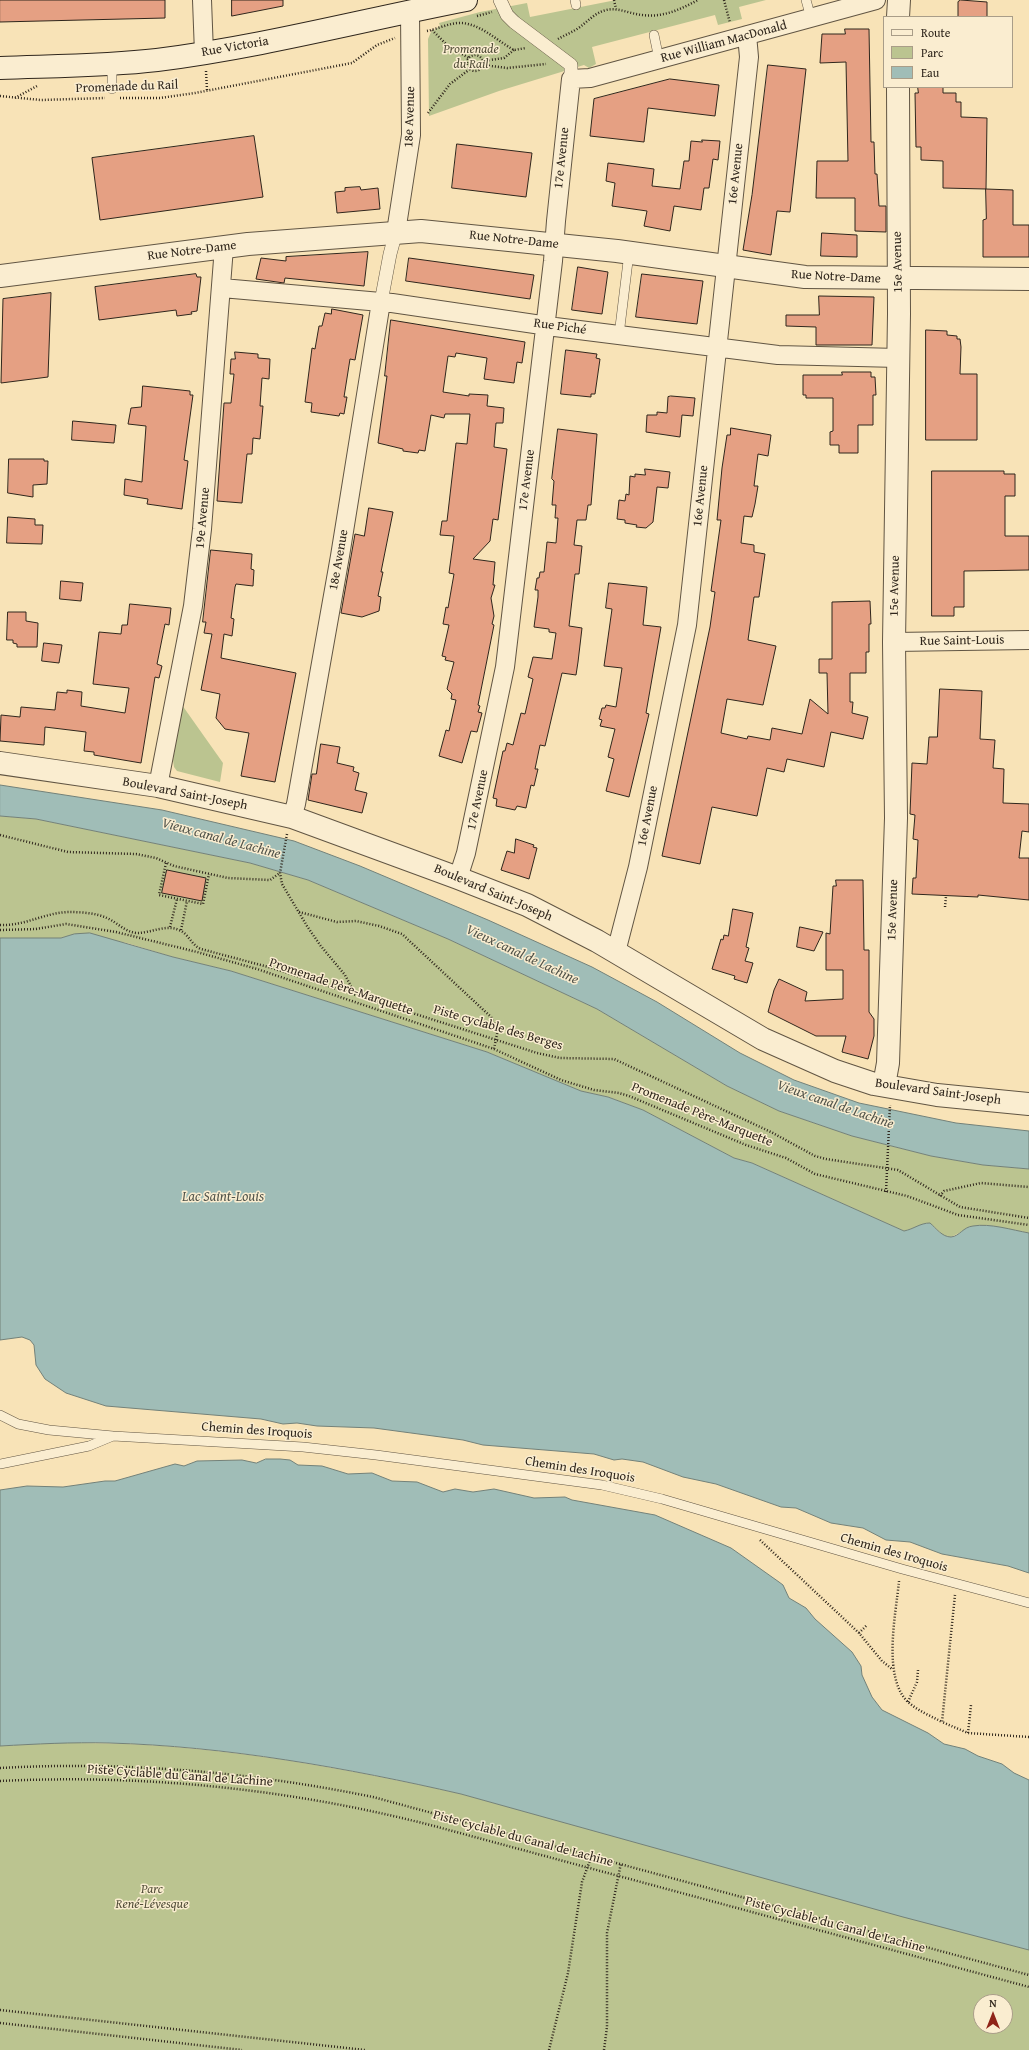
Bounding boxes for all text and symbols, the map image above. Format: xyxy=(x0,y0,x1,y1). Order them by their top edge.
legend xyxy=(883,16,1013,88)
street label: Rue William MacDonald xyxy=(659,18,789,66)
text: Route xyxy=(921,24,950,41)
street label: Rue Victoria xyxy=(200,33,270,61)
park label: Promenade du Rail xyxy=(443,42,499,73)
text: Parc xyxy=(921,44,943,61)
text: Eau xyxy=(921,64,939,81)
street label: Promenade du Rail xyxy=(75,77,179,97)
street label: 18e Avenue xyxy=(401,86,419,148)
street label: 17e Avenue xyxy=(551,127,573,189)
street label: 16e Avenue xyxy=(725,143,747,205)
street label: Rue Notre-Dame xyxy=(469,228,559,252)
street label: 15e Avenue xyxy=(890,231,906,293)
street label: Rue Notre-Dame xyxy=(147,238,237,264)
street label: Rue Notre-Dame xyxy=(791,267,881,287)
street label: Rue Piché xyxy=(533,316,587,338)
street label: 17e Avenue xyxy=(516,449,538,511)
street label: 16e Avenue xyxy=(690,465,712,527)
street label: 19e Avenue xyxy=(193,487,213,549)
street label: 18e Avenue xyxy=(326,528,352,592)
street label: 15e Avenue xyxy=(887,555,903,617)
street label: Rue Saint-Louis xyxy=(919,632,1005,650)
street label: 17e Avenue xyxy=(464,768,492,832)
street label: Boulevard Saint-Joseph xyxy=(121,774,249,814)
street label: 16e Avenue xyxy=(634,784,662,848)
water label: Vieux canal de Lachine xyxy=(160,815,282,863)
street label: Boulevard Saint-Joseph xyxy=(432,861,554,925)
street label: 15e Avenue xyxy=(884,879,902,941)
water label: Vieux canal de Lachine xyxy=(463,921,581,989)
street label: Promenade Père-Marquette xyxy=(267,955,415,1019)
street label: Piste cyclable des Berges xyxy=(431,1002,565,1054)
street label: Boulevard Saint-Joseph xyxy=(874,1075,1002,1109)
water label: Vieux canal de Lachine xyxy=(774,1077,896,1133)
street label: Promenade Père-Marquette xyxy=(629,1080,775,1150)
water label: Lac Saint-Louis xyxy=(182,1189,264,1205)
street label: Chemin des Iroquois xyxy=(201,1419,313,1443)
street label: Chemin des Iroquois xyxy=(524,1454,636,1486)
street label: Chemin des Iroquois xyxy=(838,1530,950,1576)
street label: Piste Cyclable du Canal de Lachine xyxy=(87,1762,273,1790)
street label: Piste Cyclable du Canal de Lachine xyxy=(431,1807,615,1871)
park label: Parc René-Lévesque xyxy=(116,1882,188,1913)
street label: Piste Cyclable du Canal de Lachine xyxy=(743,1893,927,1957)
north arrow xyxy=(973,1994,1013,2034)
text: N xyxy=(989,1995,997,2011)

